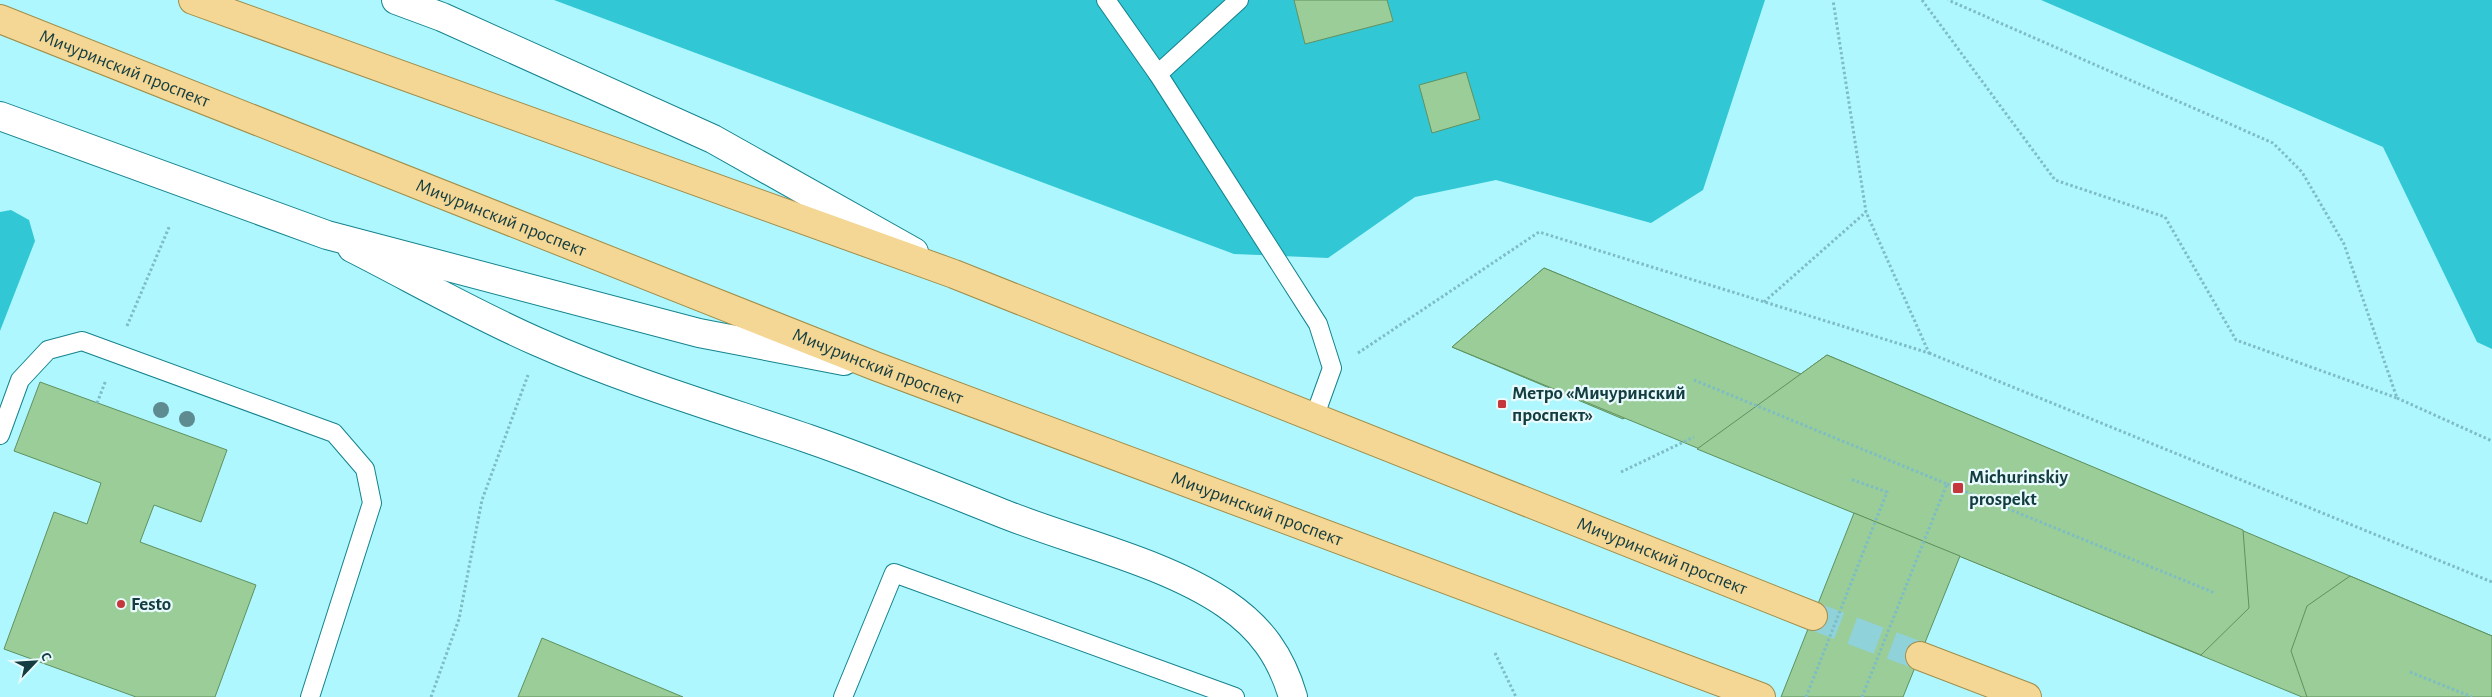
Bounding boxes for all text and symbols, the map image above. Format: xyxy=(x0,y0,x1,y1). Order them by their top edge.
street label: Мичуринский проспект xyxy=(37,26,213,111)
street label: Мичуринский проспект xyxy=(413,175,589,260)
street label: Мичуринский проспект xyxy=(790,325,966,408)
place label: Метро «Мичуринский проспект» xyxy=(1512,384,1686,425)
marker: Метро «Мичуринский проспект» xyxy=(1496,398,1508,410)
street label: Мичуринский проспект xyxy=(1169,468,1345,549)
place label: Michurinskiy prospekt xyxy=(1969,468,2069,509)
marker: Michurinskiy prospekt xyxy=(1951,481,1965,495)
street label: Мичуринский проспект xyxy=(1574,514,1750,598)
place label: Festo xyxy=(131,595,171,614)
marker: Festo xyxy=(115,598,127,610)
north arrow xyxy=(10,637,60,687)
text: С xyxy=(38,650,54,664)

